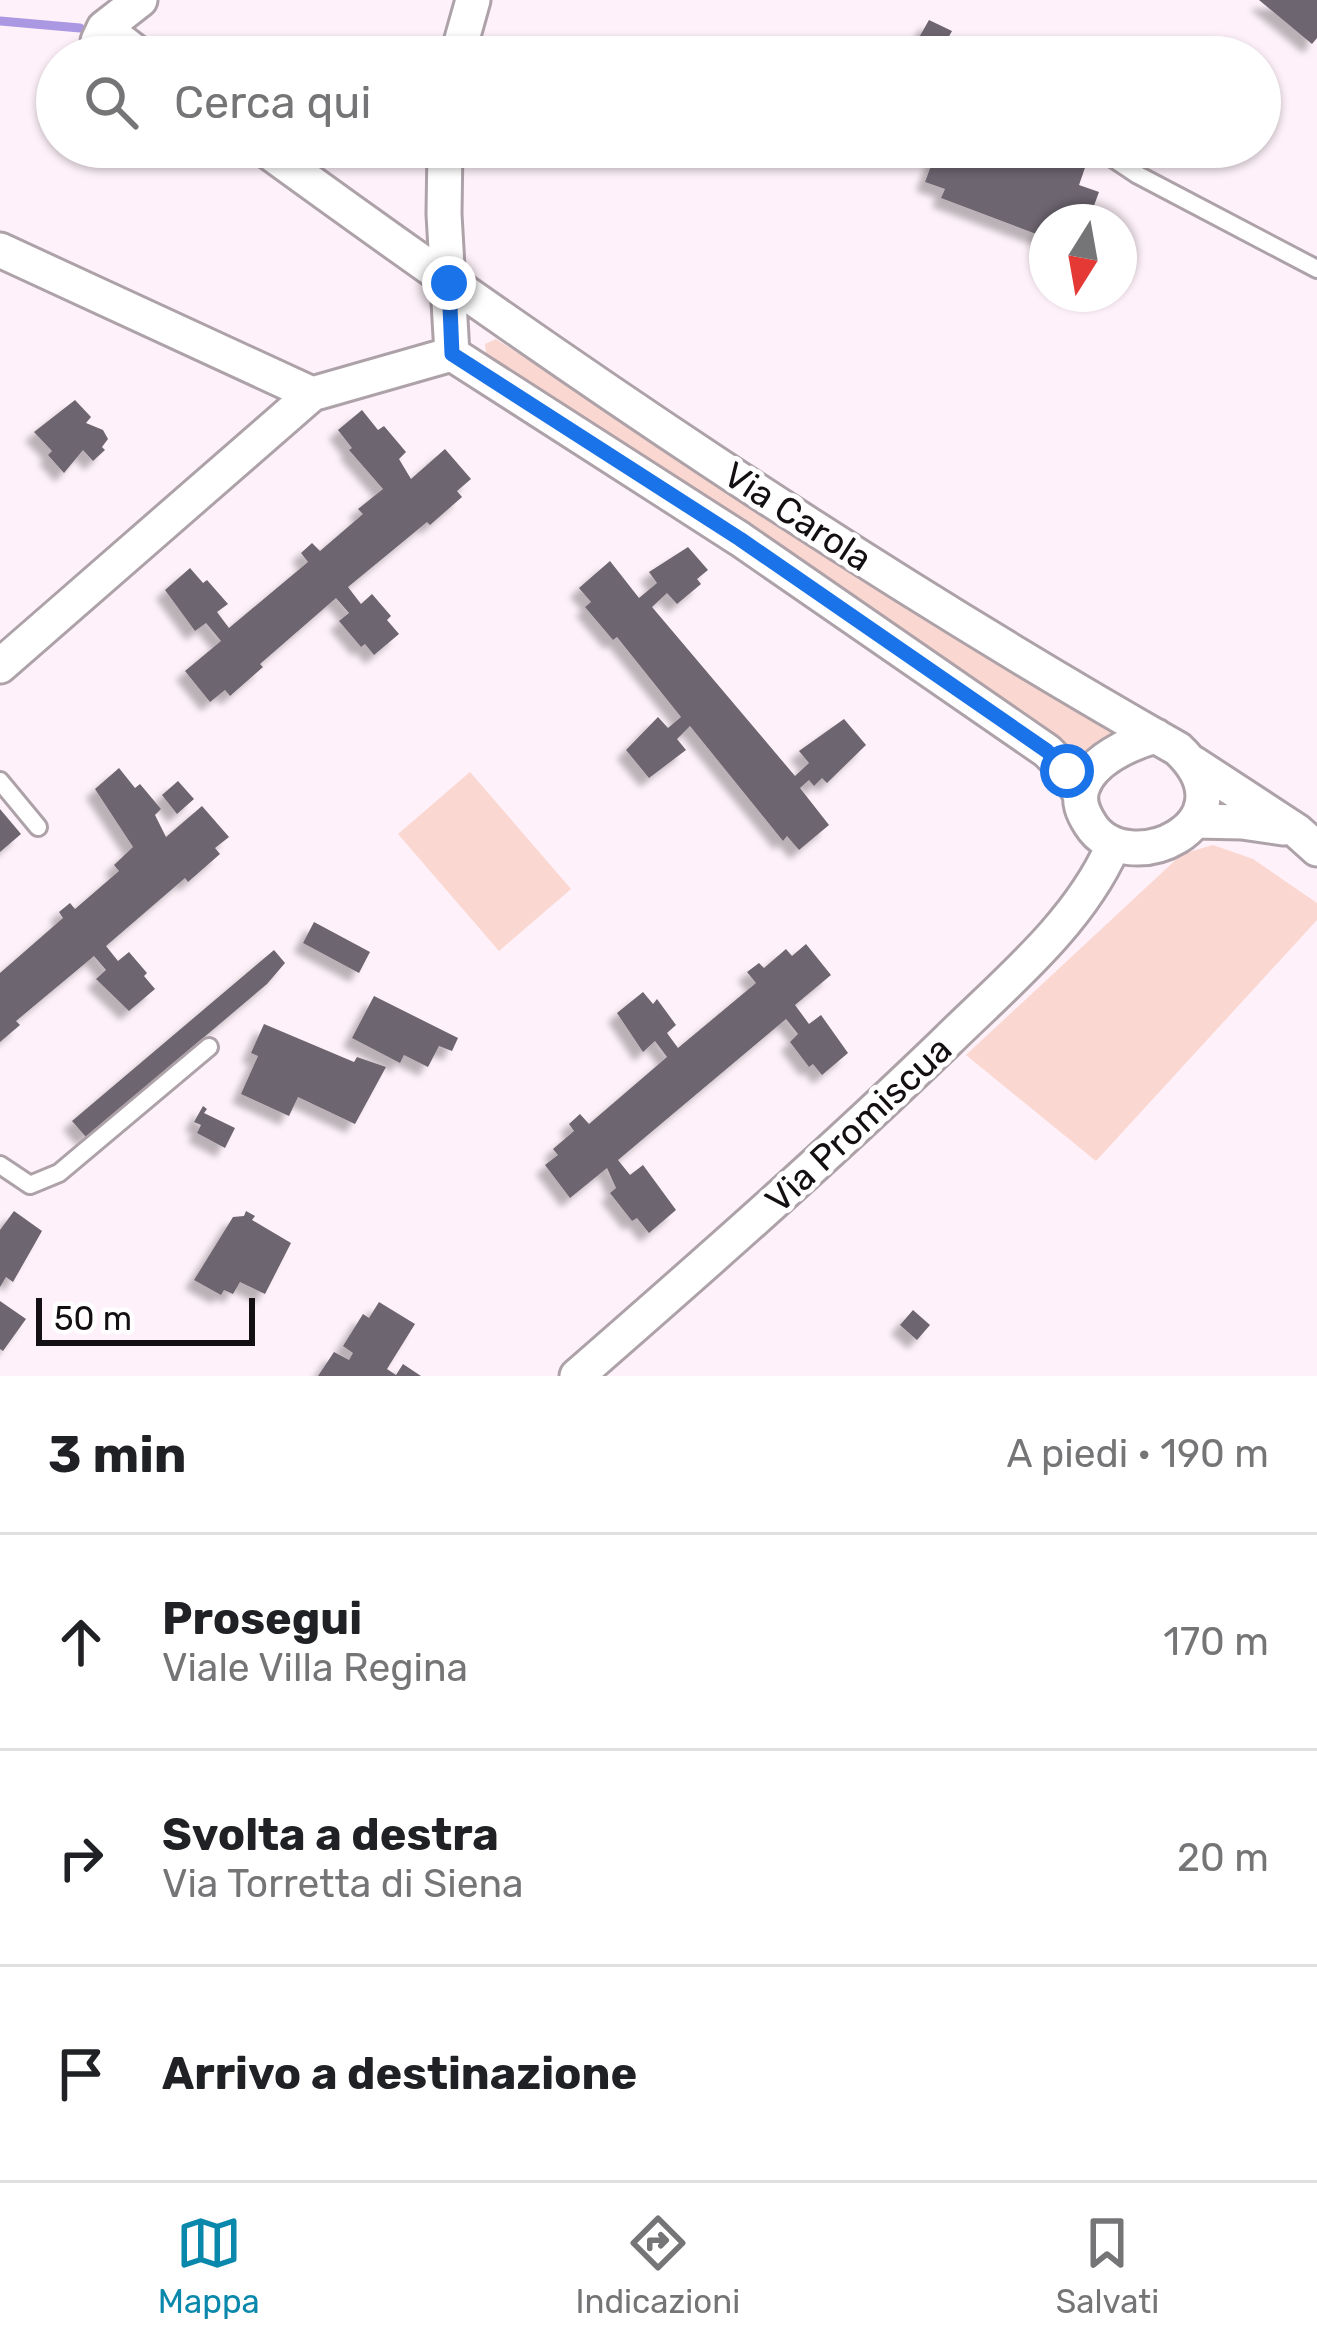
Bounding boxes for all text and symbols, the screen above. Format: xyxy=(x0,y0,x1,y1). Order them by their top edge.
search box xyxy=(36,36,1281,168)
icon: search xyxy=(78,69,144,135)
text: Cerca qui xyxy=(174,76,371,129)
north arrow xyxy=(1029,204,1137,312)
route end xyxy=(422,256,476,310)
street label: Via Carola xyxy=(716,453,880,580)
route start xyxy=(1040,744,1094,798)
street label: Via Promiscua xyxy=(756,1027,960,1221)
scale bar xyxy=(36,1292,255,1345)
text: 50 m xyxy=(54,1299,132,1338)
text: 3 min xyxy=(48,1424,187,1485)
text: A piedi · 190 m xyxy=(1006,1431,1269,1477)
text: Prosegui xyxy=(162,1592,362,1645)
icon: ahead xyxy=(48,1609,114,1675)
text: 170 m xyxy=(1163,1619,1269,1665)
text: Viale Villa Regina xyxy=(162,1645,468,1691)
text: Svolta a destra xyxy=(162,1808,499,1861)
icon: right xyxy=(48,1825,114,1891)
text: 20 m xyxy=(1177,1835,1269,1881)
text: Via Torretta di Siena xyxy=(162,1861,524,1907)
icon: arrive xyxy=(48,2041,114,2107)
text: Arrivo a destinazione xyxy=(162,2047,637,2100)
tab: Mappa xyxy=(158,2210,260,2321)
tab: Indicazioni xyxy=(575,2210,740,2321)
tab: Salvati xyxy=(1056,2210,1159,2321)

